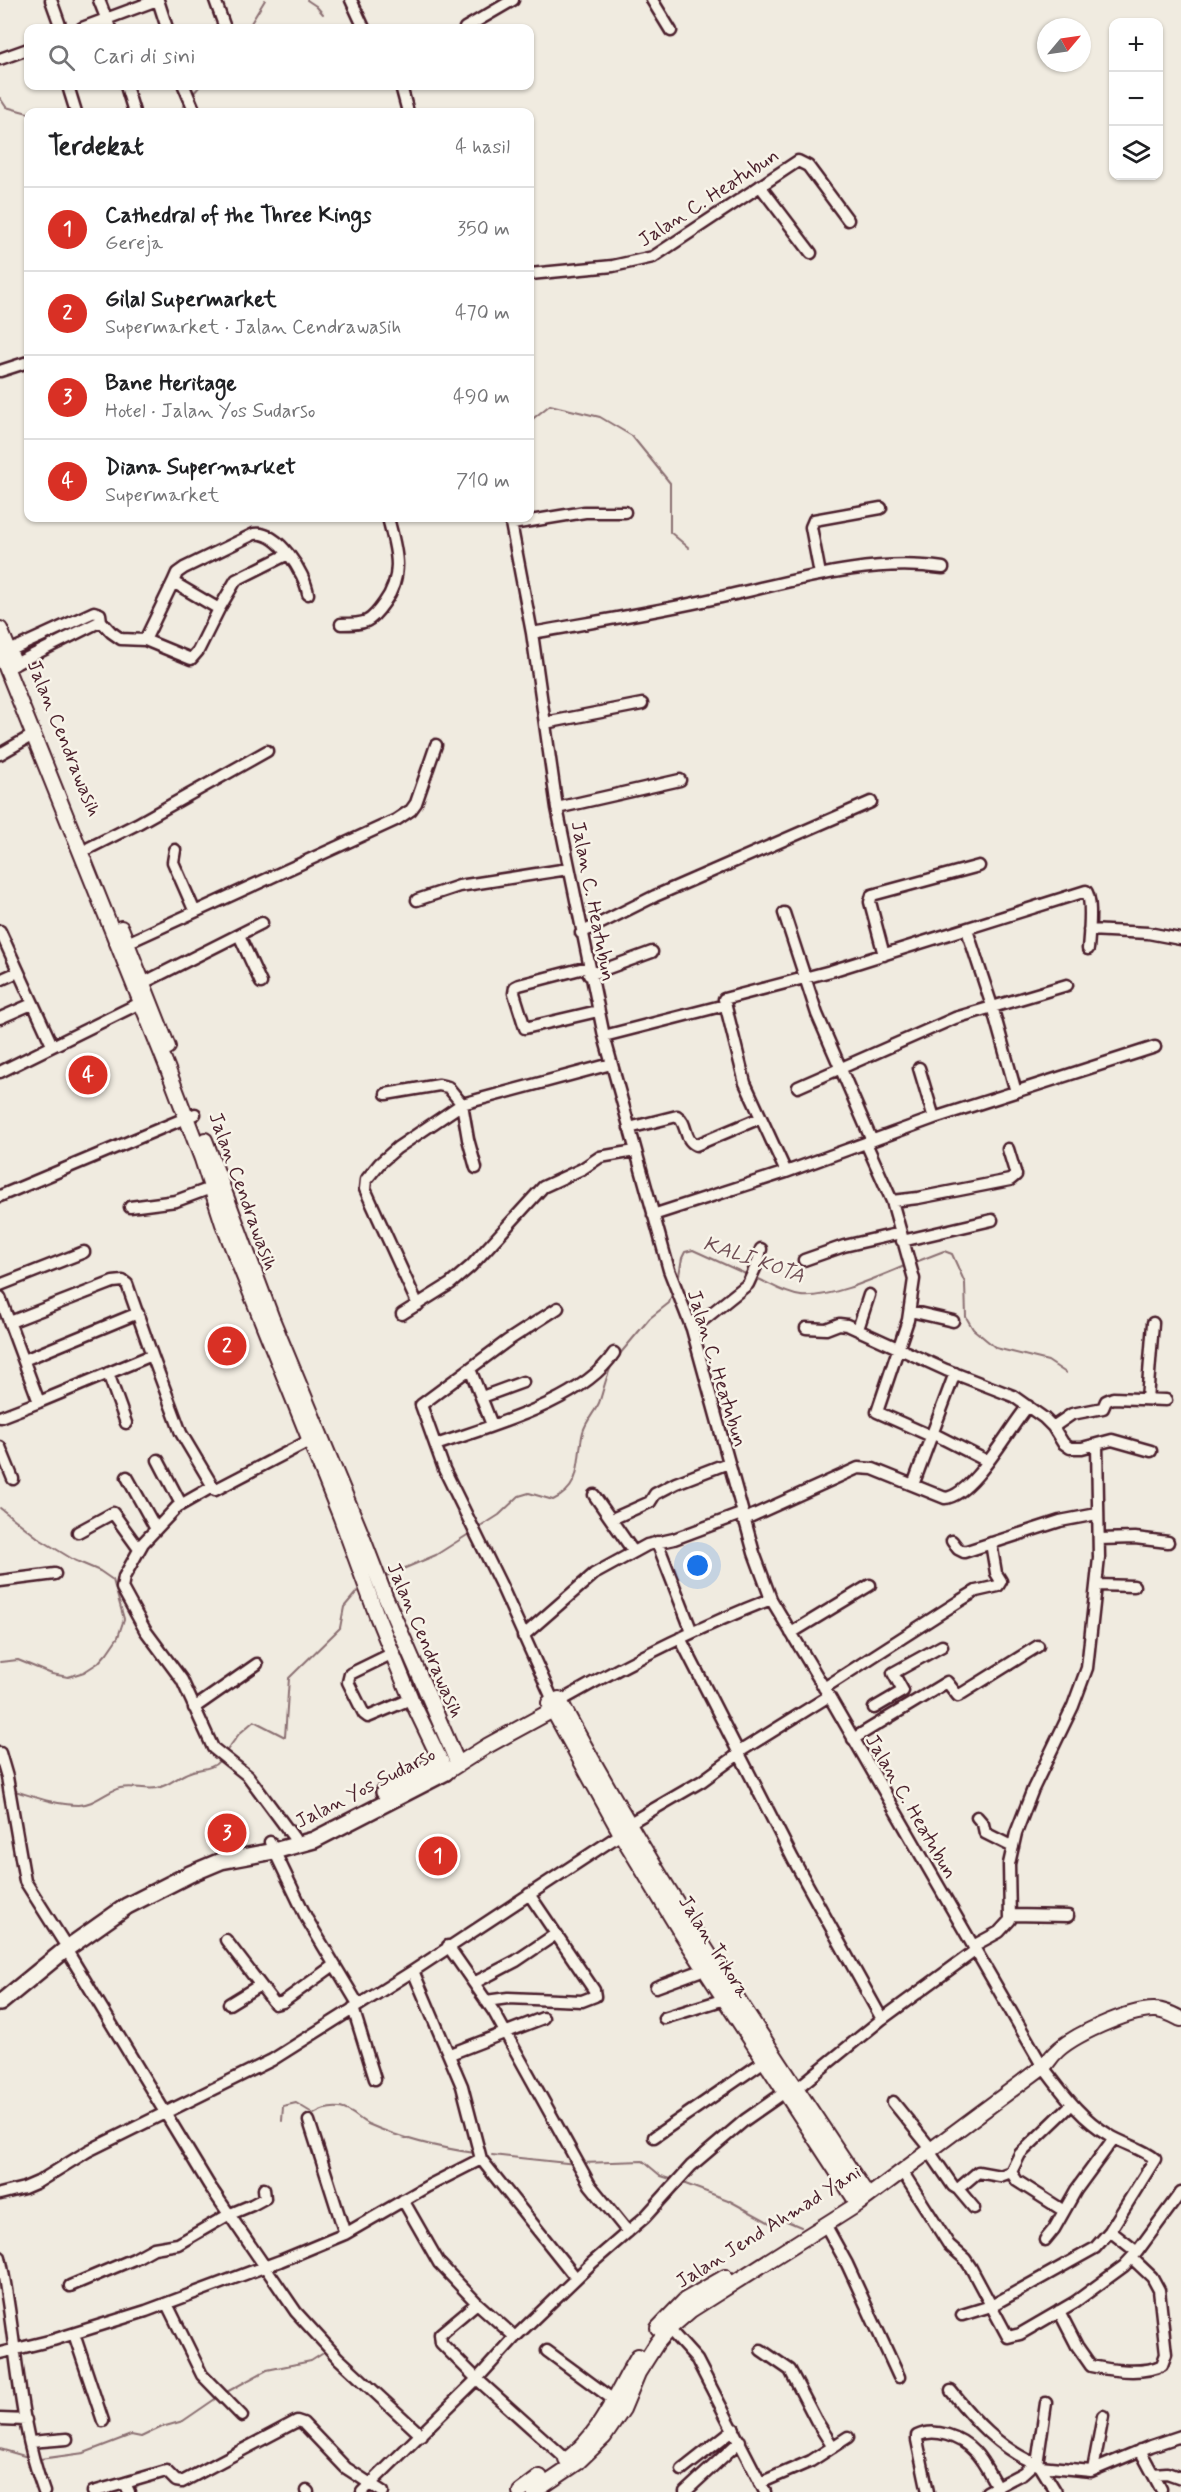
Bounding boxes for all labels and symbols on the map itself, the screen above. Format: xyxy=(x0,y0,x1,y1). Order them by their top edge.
north arrow xyxy=(1037,18,1091,72)
street label: Jalan C. Heatubun xyxy=(633,143,785,254)
street label: Jalan Cendrawasih xyxy=(20,656,107,821)
street label: Jalan C. Heatubun xyxy=(564,819,621,984)
pin: 4 xyxy=(68,1052,107,1098)
street label: Jalan Cendrawasih xyxy=(201,1109,284,1275)
water label: KALI KOTA xyxy=(699,1230,808,1290)
street label: Jalan C. Heatubun xyxy=(680,1287,753,1450)
pin: 2 xyxy=(208,1324,246,1368)
your location xyxy=(683,1551,712,1580)
street label: Jalan Cendrawasih xyxy=(380,1559,470,1723)
street label: Jalan C. Heatubun xyxy=(858,1729,963,1884)
street label: Jalan Yos Sudarso xyxy=(291,1741,441,1835)
pin: 3 xyxy=(208,1810,246,1856)
pin: 1 xyxy=(418,1834,458,1878)
street label: Jalan Trikora xyxy=(671,1890,757,2004)
street label: Jalan Jend Ahmad Yani xyxy=(671,2159,867,2295)

